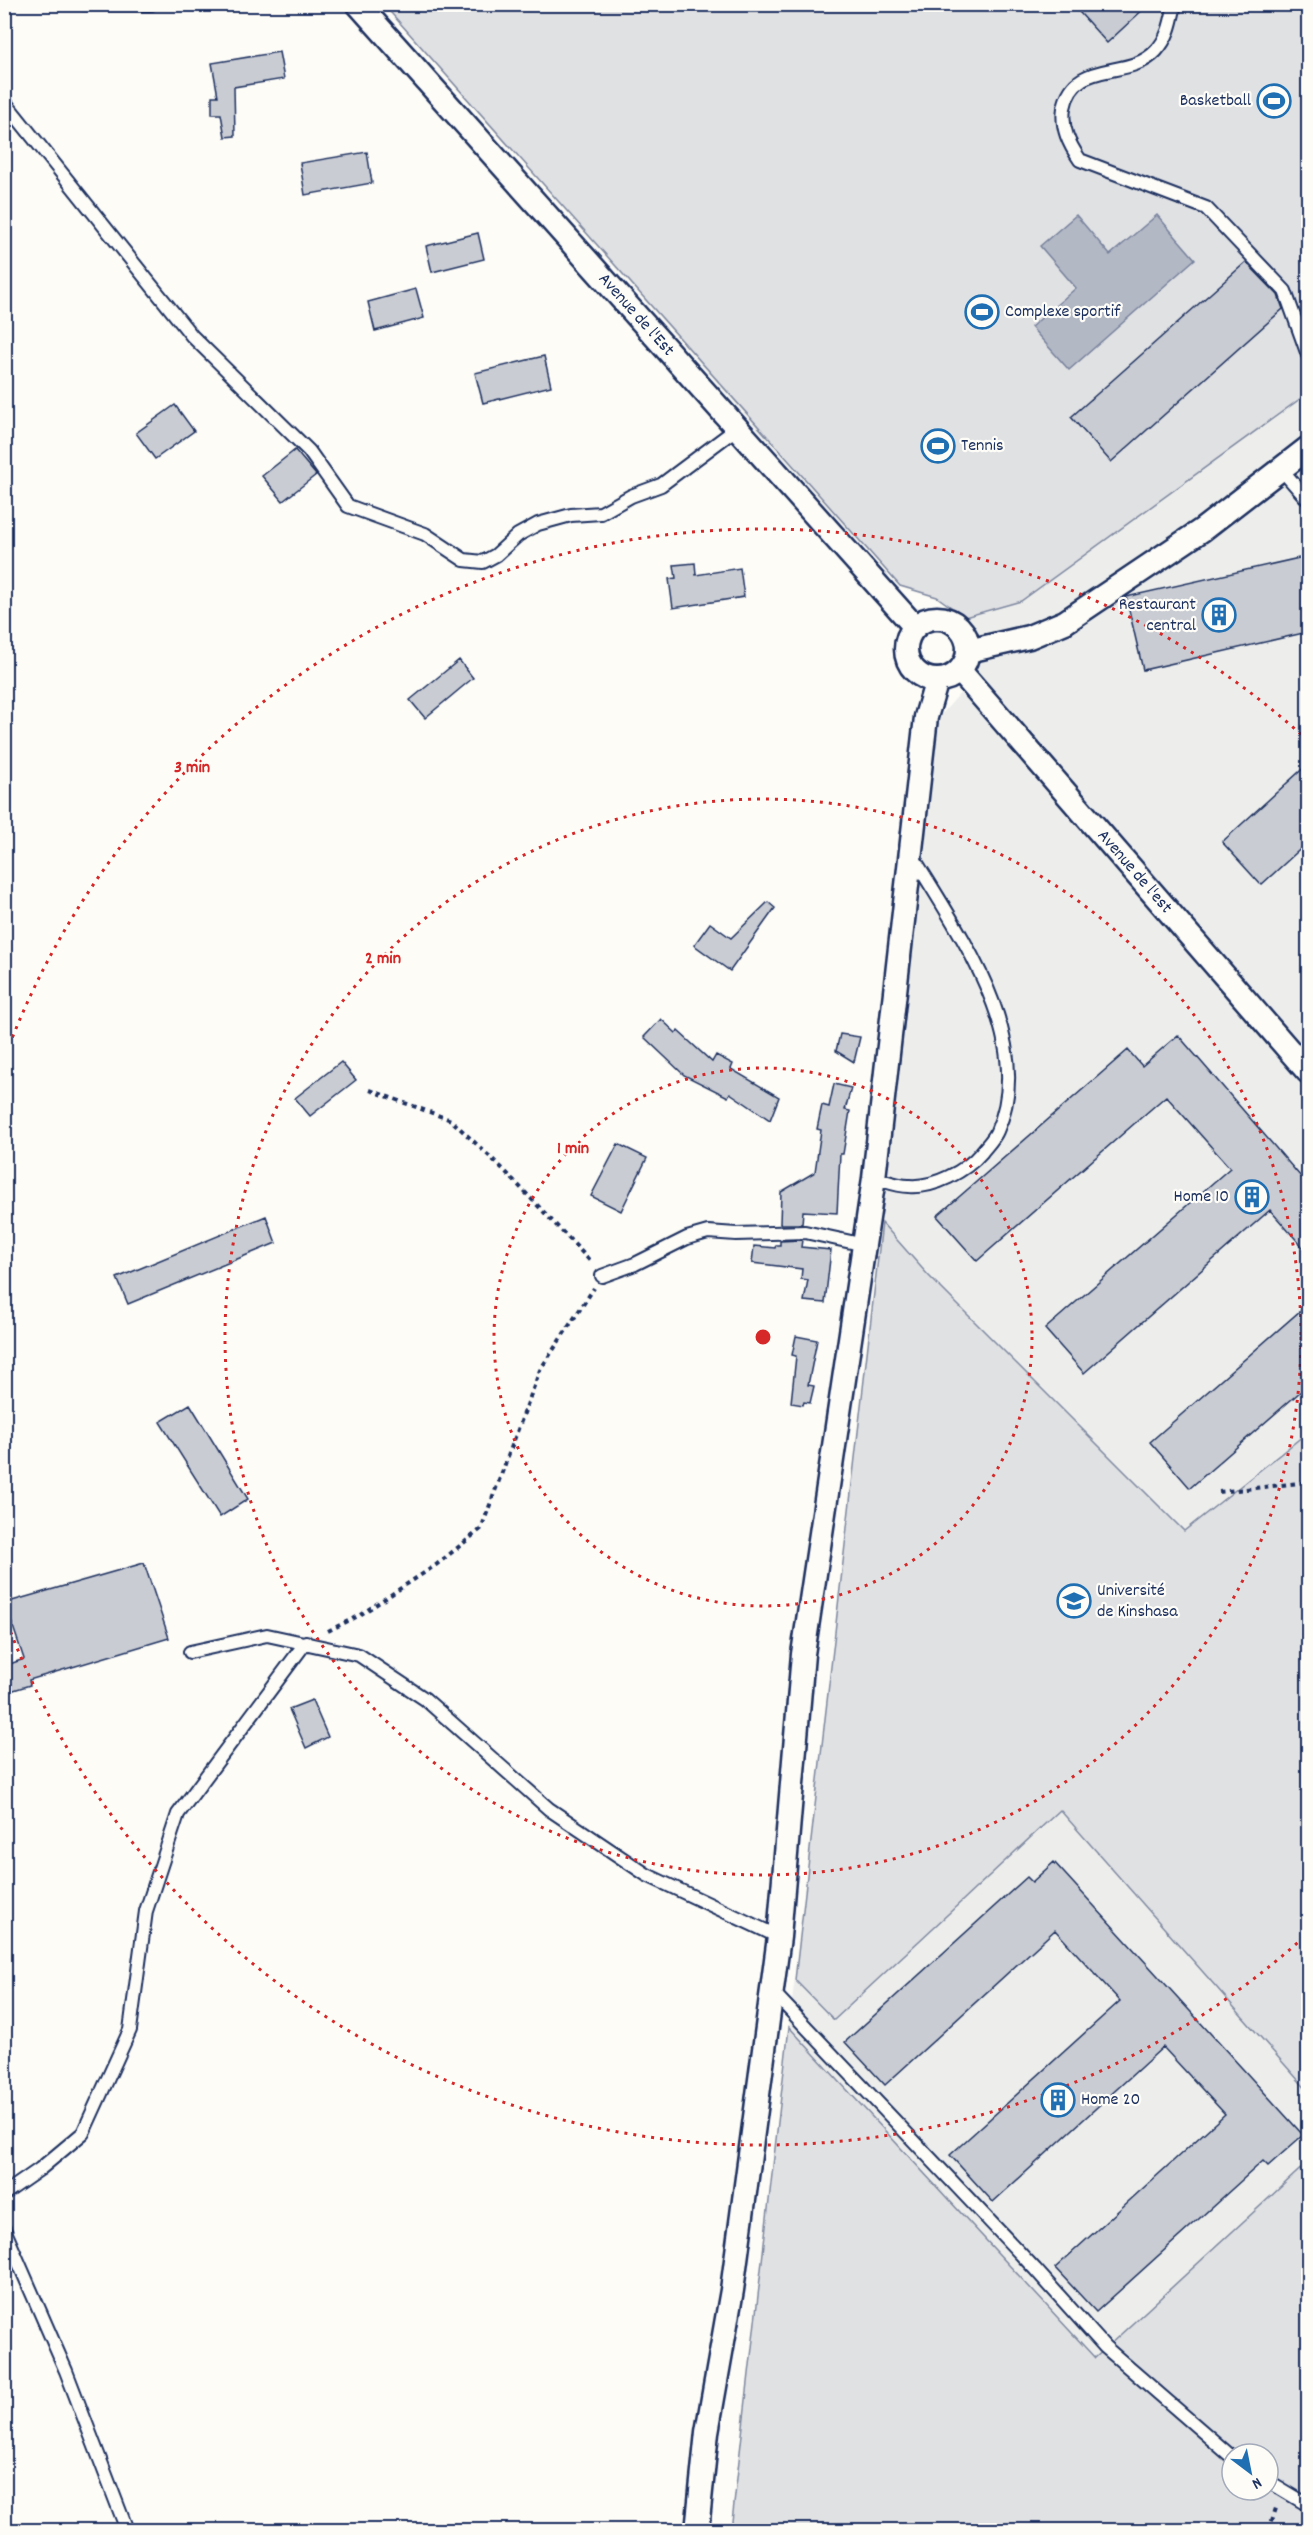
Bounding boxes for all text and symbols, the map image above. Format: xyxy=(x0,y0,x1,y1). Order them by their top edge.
sports icon: Basketball xyxy=(1256,83,1292,119)
place label: Basketball xyxy=(1180,89,1252,114)
street label: Avenue de l'Est xyxy=(592,268,680,362)
sports icon: Complexe sportif xyxy=(964,294,1000,330)
place label: Complexe sportif xyxy=(1005,300,1121,325)
sports icon: Tennis xyxy=(920,428,956,464)
place label: Tennis xyxy=(961,434,1004,459)
place label: Restaurant central xyxy=(1119,593,1197,639)
building icon: Restaurant central xyxy=(1201,597,1237,633)
text: 3 min xyxy=(174,756,210,781)
street label: Avenue de l'est xyxy=(1091,824,1178,920)
text: 2 min xyxy=(365,947,401,972)
text: 1 min xyxy=(557,1137,589,1162)
building icon: Home 10 xyxy=(1234,1179,1270,1215)
place label: Home 10 xyxy=(1174,1185,1229,1210)
centre of rings xyxy=(753,1327,773,1347)
place label: Université de Kinshasa xyxy=(1097,1579,1178,1625)
school or university icon: Université de Kinshasa xyxy=(1056,1583,1092,1619)
building icon: Home 20 xyxy=(1040,2082,1076,2118)
place label: Home 20 xyxy=(1081,2088,1140,2113)
north arrow xyxy=(1220,2442,1280,2502)
text: N xyxy=(1247,2471,1266,2494)

